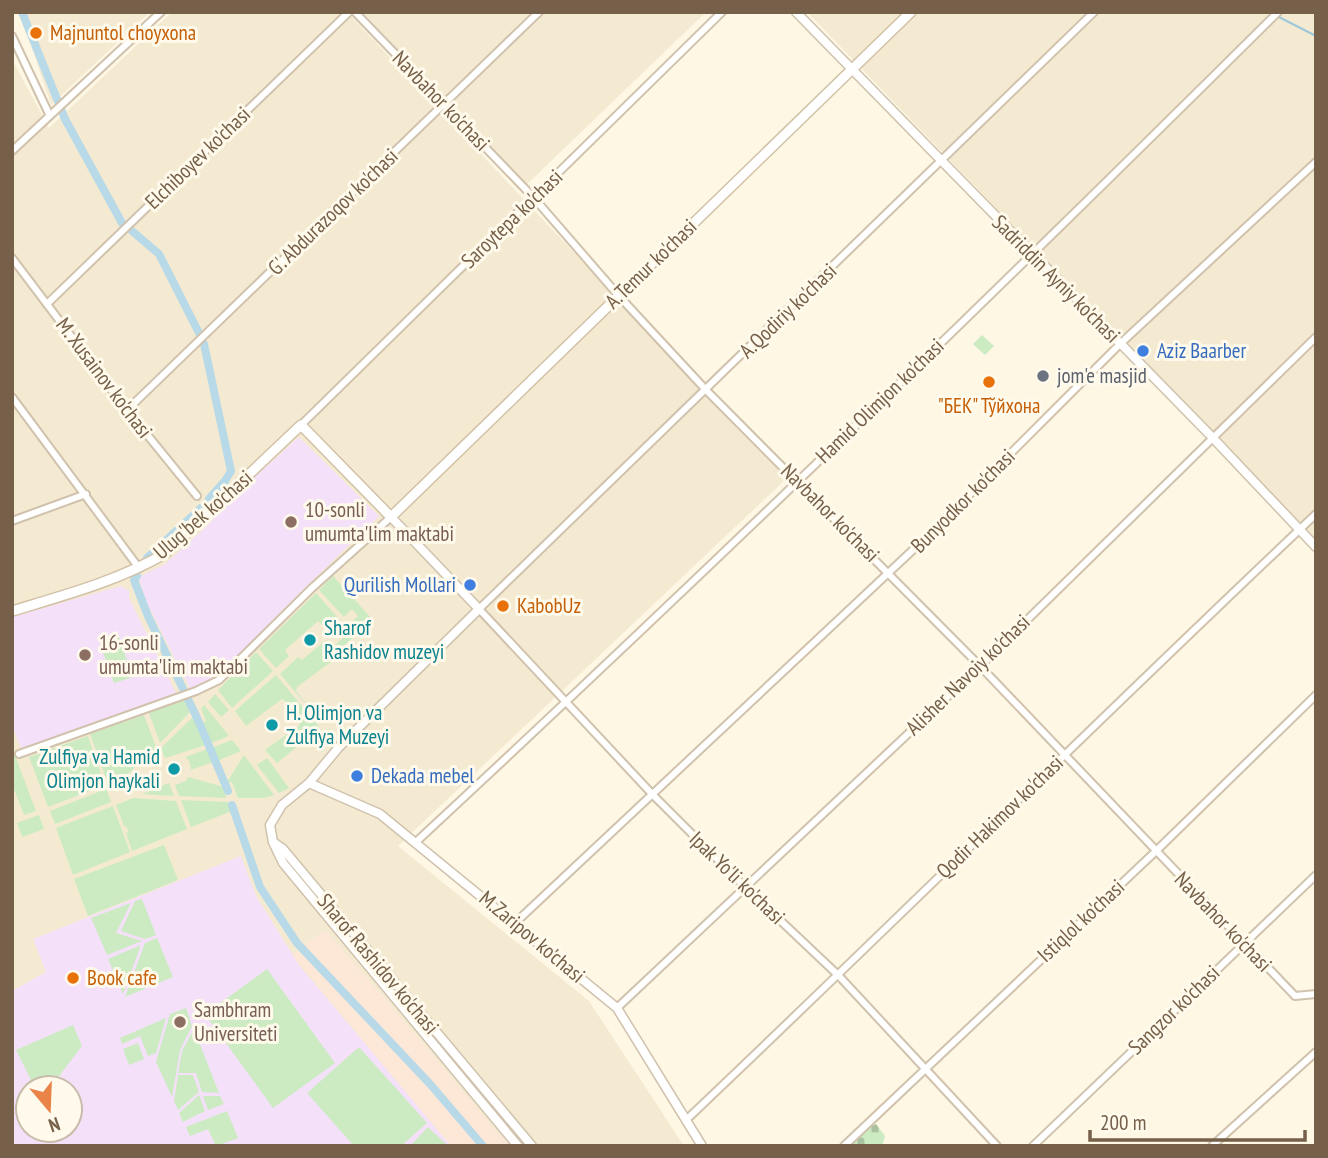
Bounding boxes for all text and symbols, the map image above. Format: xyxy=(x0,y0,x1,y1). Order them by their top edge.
place label: Majnuntol choyxona xyxy=(50,19,196,46)
marker: Majnuntol choyxona xyxy=(28,25,44,41)
street label: Navbahor ko'chasi xyxy=(387,45,496,156)
street label: Elchiboyev ko'chasi xyxy=(139,101,256,215)
street label: G'. Abdurazoqov ko'chasi xyxy=(262,143,403,281)
street label: Saroytepa ko'chasi xyxy=(455,163,568,274)
street label: Sadriddin Ayniy ko'chasi xyxy=(987,209,1126,348)
street label: A.Temur ko'chasi xyxy=(599,213,702,314)
street label: A.Qodiriy ko'chasi xyxy=(733,257,842,364)
street label: M. Xusainov ko'chasi xyxy=(50,312,158,443)
street label: Hamid Olimjon ko'chasi xyxy=(810,332,950,469)
place label: Aziz Baarber xyxy=(1157,337,1246,364)
marker: Aziz Baarber xyxy=(1135,343,1151,359)
place label: jom'e masjid xyxy=(1057,362,1147,389)
marker: jom'e masjid xyxy=(1035,368,1051,384)
marker: "БЕК" Тўйхона xyxy=(981,374,997,390)
place label: "БЕК" Тўйхона xyxy=(938,392,1040,419)
street label: Bunyodkor ko'chasi xyxy=(905,443,1020,558)
street label: Navbahor ko'chasi xyxy=(775,458,885,568)
street label: Ulug'bek ko'chasi xyxy=(148,464,258,565)
place label: 10-sonli umumta'lim maktabi xyxy=(305,496,454,547)
marker: 10-sonli umumta'lim maktabi xyxy=(283,514,299,530)
place label: Qurilish Mollari xyxy=(344,571,456,598)
marker: Qurilish Mollari xyxy=(462,577,478,593)
place label: KabobUz xyxy=(517,592,581,619)
marker: KabobUz xyxy=(495,598,511,614)
street label: Alisher Navoiy ko'chasi xyxy=(900,608,1036,741)
place label: Sharof Rashidov muzeyi xyxy=(324,614,444,665)
place label: 16-sonli umumta'lim maktabi xyxy=(99,629,248,680)
marker: Sharof Rashidov muzeyi xyxy=(302,632,318,648)
marker: 16-sonli umumta'lim maktabi xyxy=(77,647,93,663)
place label: H. Olimjon va Zulfiya Muzeyi xyxy=(286,699,389,750)
marker: H. Olimjon va Zulfiya Muzeyi xyxy=(264,717,280,733)
place label: Zulfiya va Hamid Olimjon haykali xyxy=(39,743,160,794)
street label: Qodir Hakimov ko'chasi xyxy=(930,749,1069,884)
marker: Zulfiya va Hamid Olimjon haykali xyxy=(166,761,182,777)
place label: Dekada mebel xyxy=(371,762,474,789)
marker: Dekada mebel xyxy=(349,768,365,784)
street label: Ipak Yo'li ko'chasi xyxy=(684,825,791,930)
street label: Navbahor ko'chasi xyxy=(1169,866,1278,977)
street label: Istiqlol ko'chasi xyxy=(1031,873,1130,968)
street label: M.Zaripov ko'chasi xyxy=(474,885,591,989)
street label: Sharof Rashidov ko'chasi xyxy=(312,888,445,1040)
street label: Sangzor ko'chasi xyxy=(1122,959,1225,1060)
place label: Book cafe xyxy=(87,964,157,991)
marker: Book cafe xyxy=(65,970,81,986)
place label: Sambhram Universiteti xyxy=(194,996,278,1047)
marker: Sambhram Universiteti xyxy=(172,1014,188,1030)
north arrow xyxy=(14,1074,84,1144)
scale bar xyxy=(1090,1098,1305,1142)
text: 200 m xyxy=(1100,1109,1146,1136)
text: N xyxy=(46,1112,63,1138)

